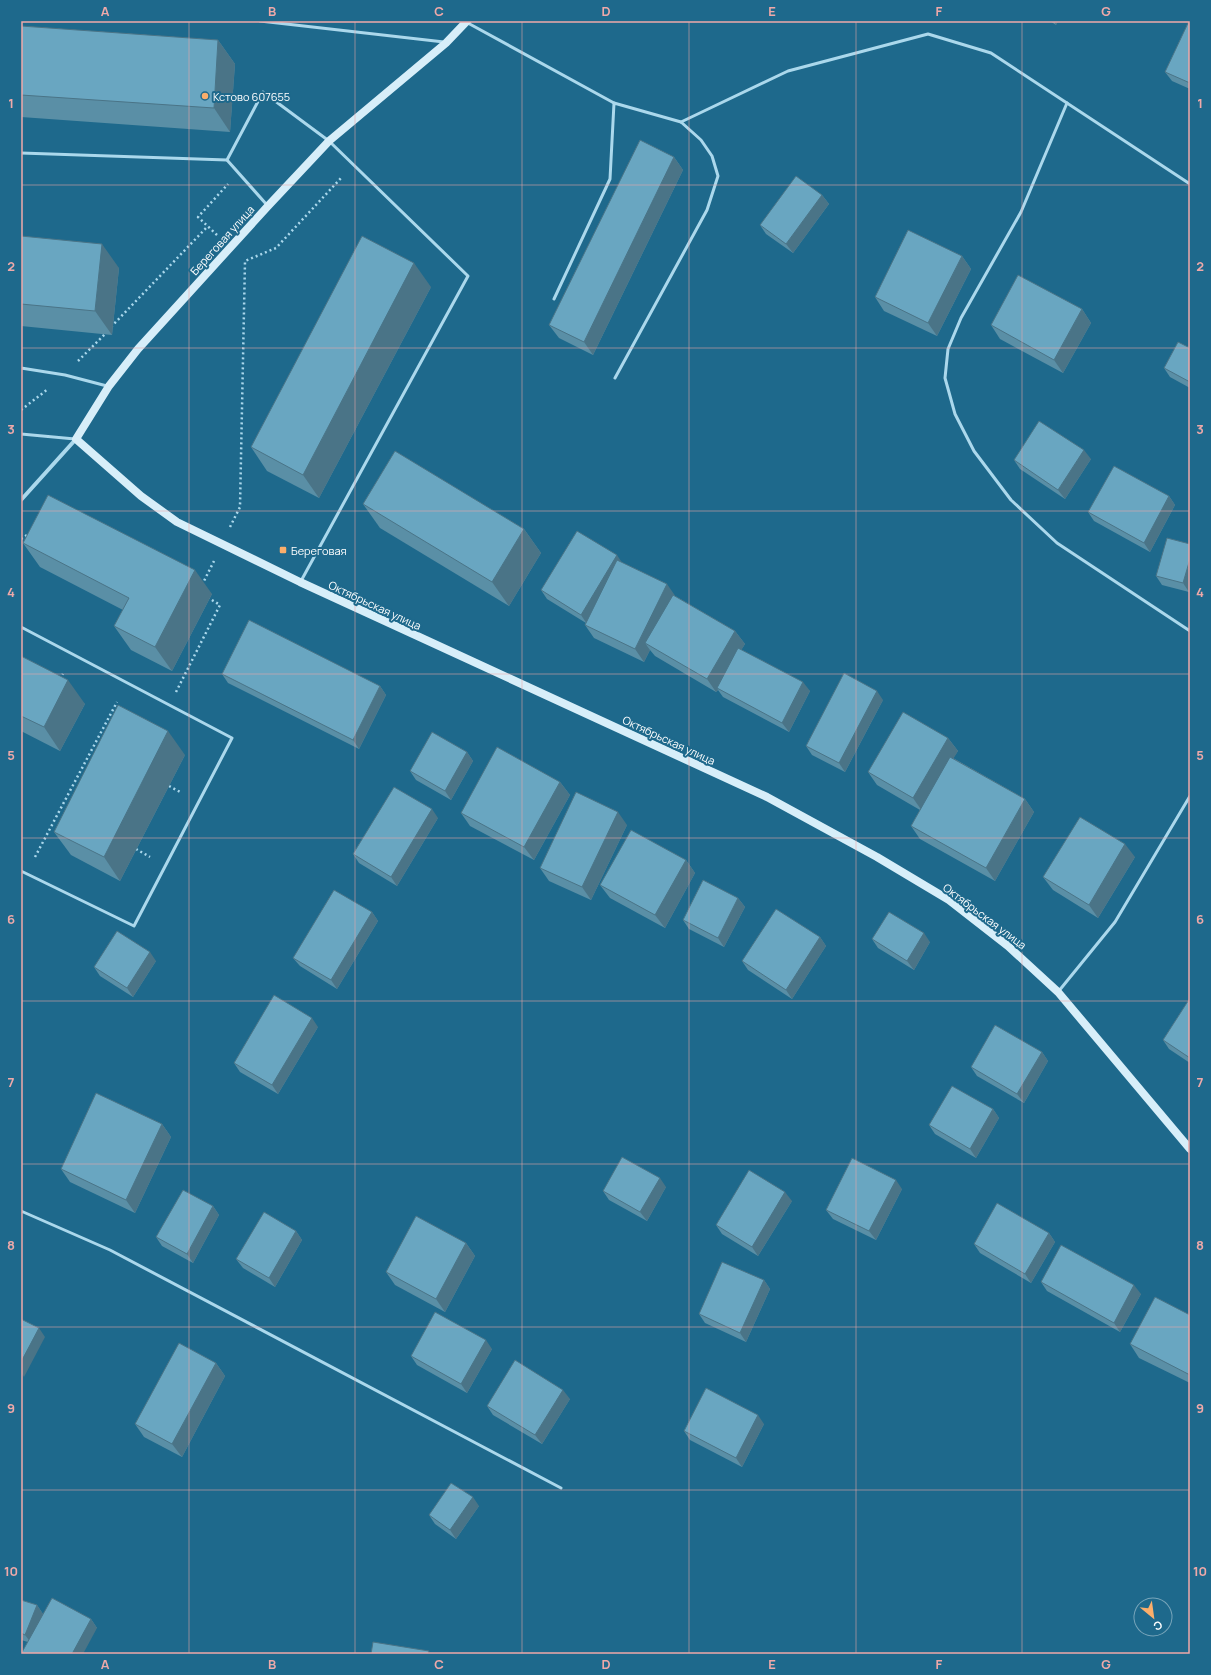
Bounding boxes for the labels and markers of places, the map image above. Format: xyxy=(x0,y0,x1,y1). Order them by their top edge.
place label: Кстово 607655 xyxy=(213,89,290,104)
marker: Кстово 607655 xyxy=(200,91,210,101)
place label: Береговая xyxy=(291,543,347,558)
marker: Береговая xyxy=(278,545,288,555)

